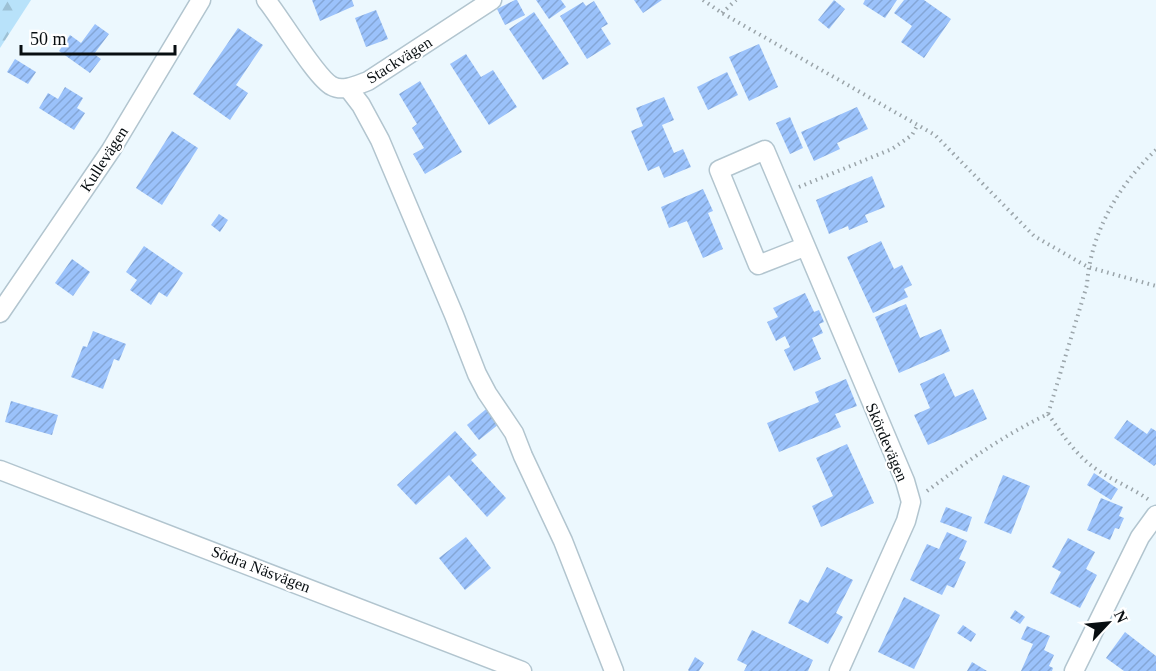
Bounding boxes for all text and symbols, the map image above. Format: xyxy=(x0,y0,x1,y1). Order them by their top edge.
scale bar xyxy=(21,18,176,56)
text: 50 m xyxy=(30,29,67,49)
street label: Stackvägen xyxy=(363,33,435,88)
street label: Kullevägen xyxy=(77,123,132,195)
street label: Skördevägen xyxy=(862,400,911,484)
street label: Södra Näsvägen xyxy=(209,542,313,597)
north arrow xyxy=(1078,593,1138,653)
text: N xyxy=(1111,608,1131,626)

